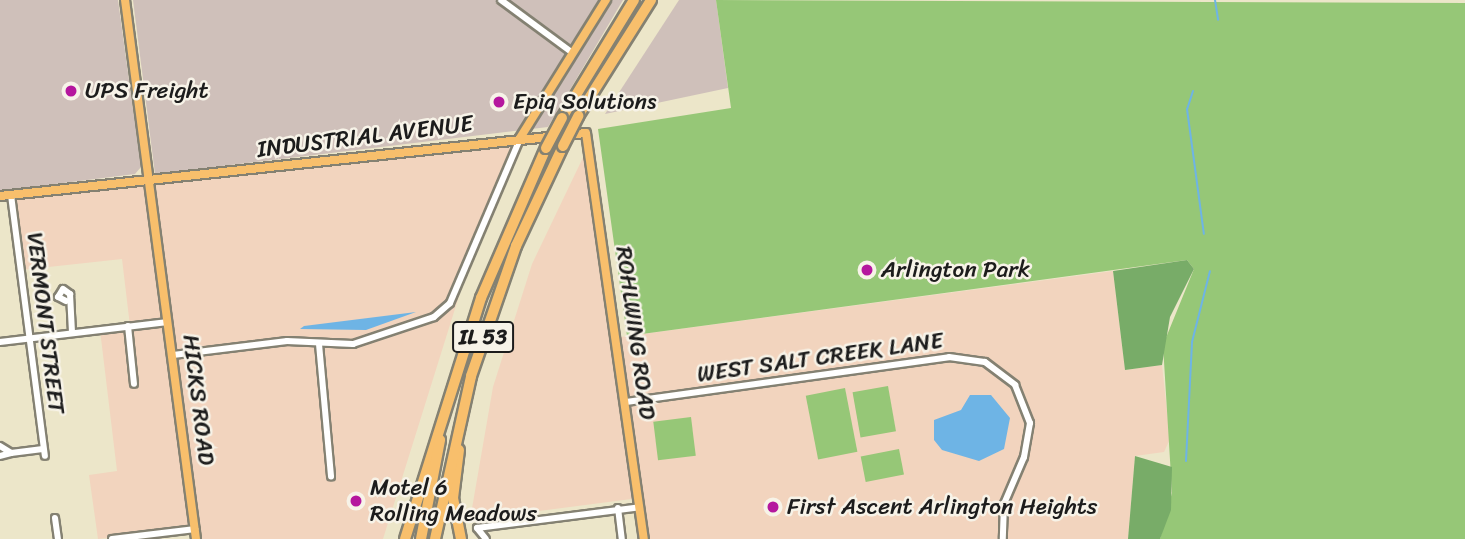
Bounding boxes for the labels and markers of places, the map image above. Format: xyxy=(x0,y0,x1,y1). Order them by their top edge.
place label: UPS Freight xyxy=(85,77,208,105)
marker: UPS Freight xyxy=(63,83,79,99)
place label: Epiq Solutions xyxy=(513,88,658,116)
marker: Epiq Solutions xyxy=(491,94,507,110)
place label: Arlington Park xyxy=(881,256,1030,284)
marker: Arlington Park xyxy=(859,262,875,278)
place label: Motel 6 Rolling Meadows xyxy=(370,474,536,528)
marker: Motel 6 Rolling Meadows xyxy=(348,493,364,509)
place label: First Ascent Arlington Heights xyxy=(787,493,1098,521)
marker: First Ascent Arlington Heights xyxy=(765,499,781,515)

